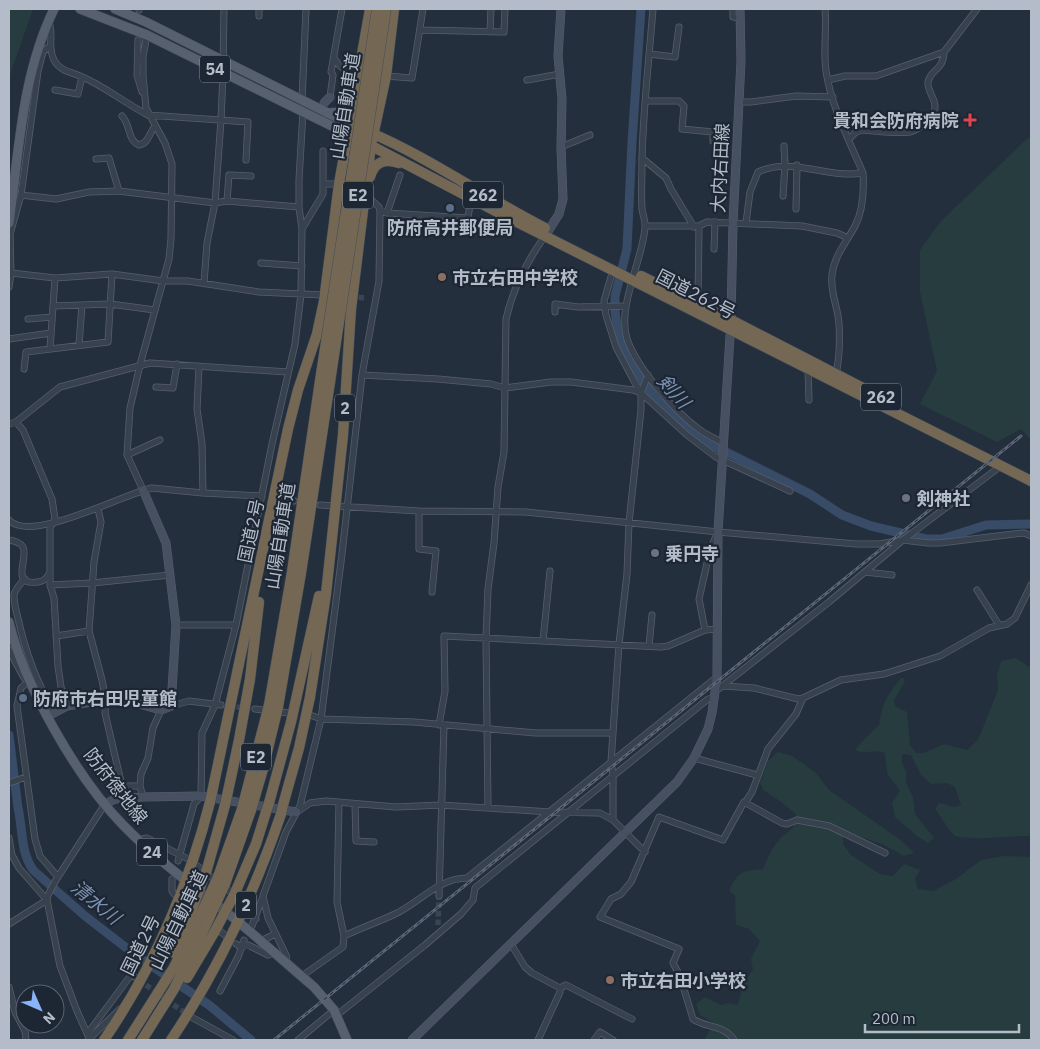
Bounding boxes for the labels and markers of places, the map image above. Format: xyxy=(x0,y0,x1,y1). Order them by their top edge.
place label: 貴和会防府病院 xyxy=(833,109,959,132)
marker: 貴和会防府病院 xyxy=(963,113,977,127)
marker: 防府高井郵便局 xyxy=(444,202,456,214)
place label: 防府高井郵便局 xyxy=(387,216,513,239)
place label: 市立右田中学校 xyxy=(452,266,578,289)
marker: 市立右田中学校 xyxy=(436,271,448,283)
place label: 剣神社 xyxy=(916,487,970,510)
marker: 剣神社 xyxy=(900,492,912,504)
place label: 乗円寺 xyxy=(665,542,719,565)
marker: 乗円寺 xyxy=(649,547,661,559)
place label: 防府市右田児童館 xyxy=(33,687,177,710)
marker: 防府市右田児童館 xyxy=(17,692,29,704)
place label: 市立右田小学校 xyxy=(620,969,746,992)
marker: 市立右田小学校 xyxy=(604,974,616,986)

